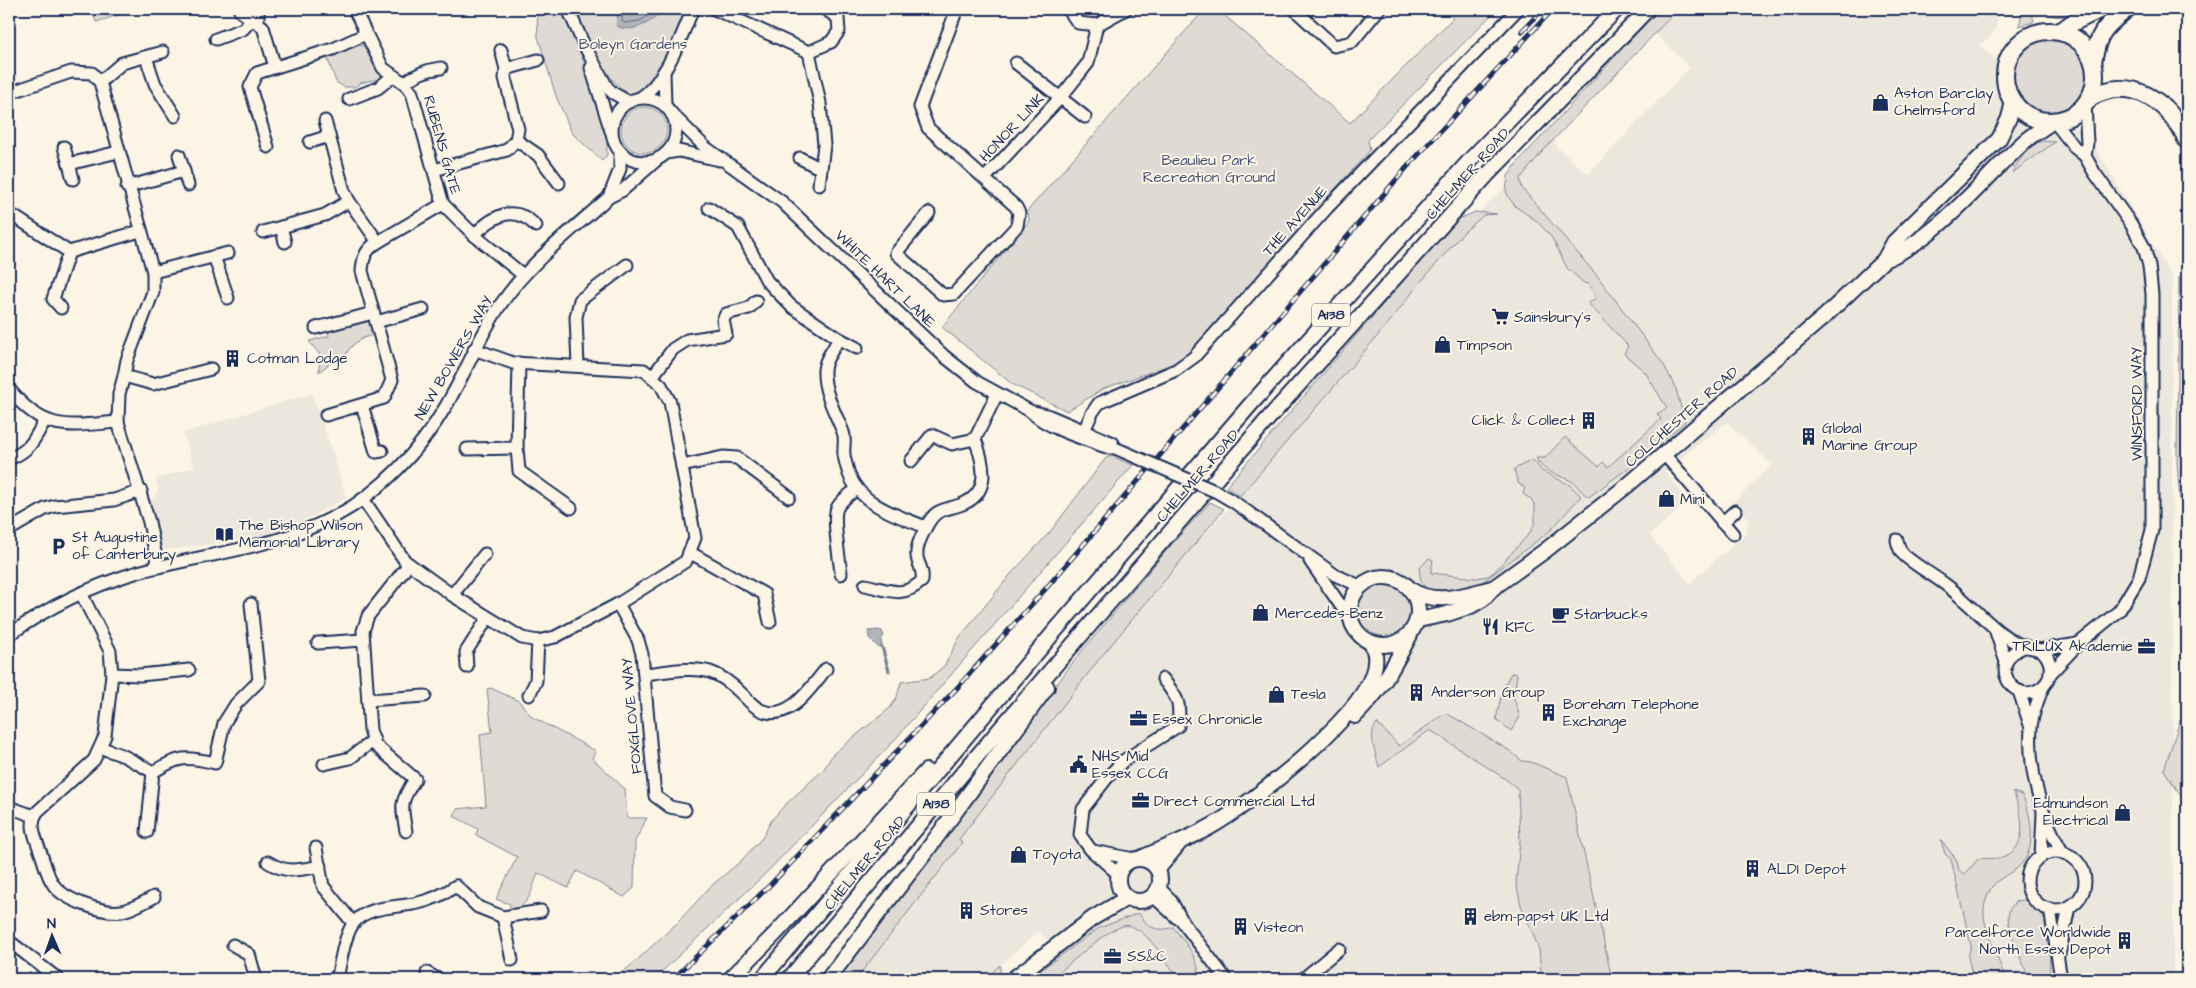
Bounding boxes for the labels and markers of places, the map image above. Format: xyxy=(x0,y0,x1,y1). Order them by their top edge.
place label: Aston Barclay Chelmsford xyxy=(1894,83,1993,121)
shop icon: Aston Barclay Chelmsford xyxy=(1870,92,1890,112)
supermarket icon: Sainsbury's xyxy=(1490,307,1510,327)
place label: Sainsbury's xyxy=(1514,307,1592,329)
shop icon: Timpson xyxy=(1433,335,1453,355)
place label: Timpson xyxy=(1457,335,1513,356)
building icon: Cotman Lodge xyxy=(223,348,243,368)
place label: Cotman Lodge xyxy=(247,348,347,370)
place label: Click & Collect xyxy=(1472,410,1575,431)
building icon: Click & Collect xyxy=(1579,410,1599,430)
place label: Global Marine Group xyxy=(1822,418,1917,456)
building icon: Global Marine Group xyxy=(1798,427,1818,447)
shop icon: Mini xyxy=(1656,489,1676,509)
place label: Mini xyxy=(1680,489,1705,510)
place label: The Bishop Wilson Memorial Library xyxy=(239,515,363,554)
library icon: The Bishop Wilson Memorial Library xyxy=(215,524,235,544)
place label: St Augustine of Canterbury xyxy=(72,527,176,566)
parking icon: St Augustine of Canterbury xyxy=(48,536,68,556)
shop icon: Mercedes-Benz xyxy=(1251,603,1271,623)
place label: Mercedes-Benz xyxy=(1275,603,1384,624)
cafe icon: Starbucks xyxy=(1550,604,1570,624)
place label: Starbucks xyxy=(1574,604,1648,625)
restaurant icon: KFC xyxy=(1481,617,1501,637)
place label: KFC xyxy=(1505,617,1535,638)
place label: TRILUX Akademie xyxy=(2013,636,2133,657)
office icon: TRILUX Akademie xyxy=(2137,636,2157,656)
building icon: Anderson Group xyxy=(1407,682,1427,702)
place label: Anderson Group xyxy=(1431,682,1545,703)
shop icon: Tesla xyxy=(1267,684,1287,704)
place label: Tesla xyxy=(1291,684,1326,705)
place label: Boreham Telephone Exchange xyxy=(1563,694,1699,733)
building icon: Boreham Telephone Exchange xyxy=(1539,703,1559,723)
office icon: Essex Chronicle xyxy=(1129,709,1149,729)
place label: Essex Chronicle xyxy=(1153,709,1263,730)
place label: NHS Mid Essex CCG xyxy=(1092,746,1169,784)
public building icon: NHS Mid Essex CCG xyxy=(1068,755,1088,775)
office icon: Direct Commercial Ltd xyxy=(1130,791,1150,811)
place label: Direct Commercial Ltd xyxy=(1154,791,1315,812)
place label: Edmundson Electrical xyxy=(2033,793,2108,831)
shop icon: Edmundson Electrical xyxy=(2112,802,2132,822)
shop icon: Toyota xyxy=(1009,844,1029,864)
place label: Toyota xyxy=(1033,844,1082,866)
building icon: ALDI Depot xyxy=(1743,859,1763,879)
place label: ALDI Depot xyxy=(1767,859,1846,880)
building icon: Stores xyxy=(956,900,976,920)
place label: Stores xyxy=(980,900,1029,921)
building icon: ebm-papst UK Ltd xyxy=(1460,906,1480,926)
place label: ebm-papst UK Ltd xyxy=(1484,906,1609,927)
building icon: Visteon xyxy=(1230,917,1250,937)
place label: Visteon xyxy=(1254,917,1304,938)
place label: Parcelforce Worldwide North Essex Depot xyxy=(1945,922,2111,960)
building icon: Parcelforce Worldwide North Essex Depot xyxy=(2115,931,2135,951)
office icon: SS&C xyxy=(1103,946,1123,966)
place label: SS&C xyxy=(1127,946,1167,967)

